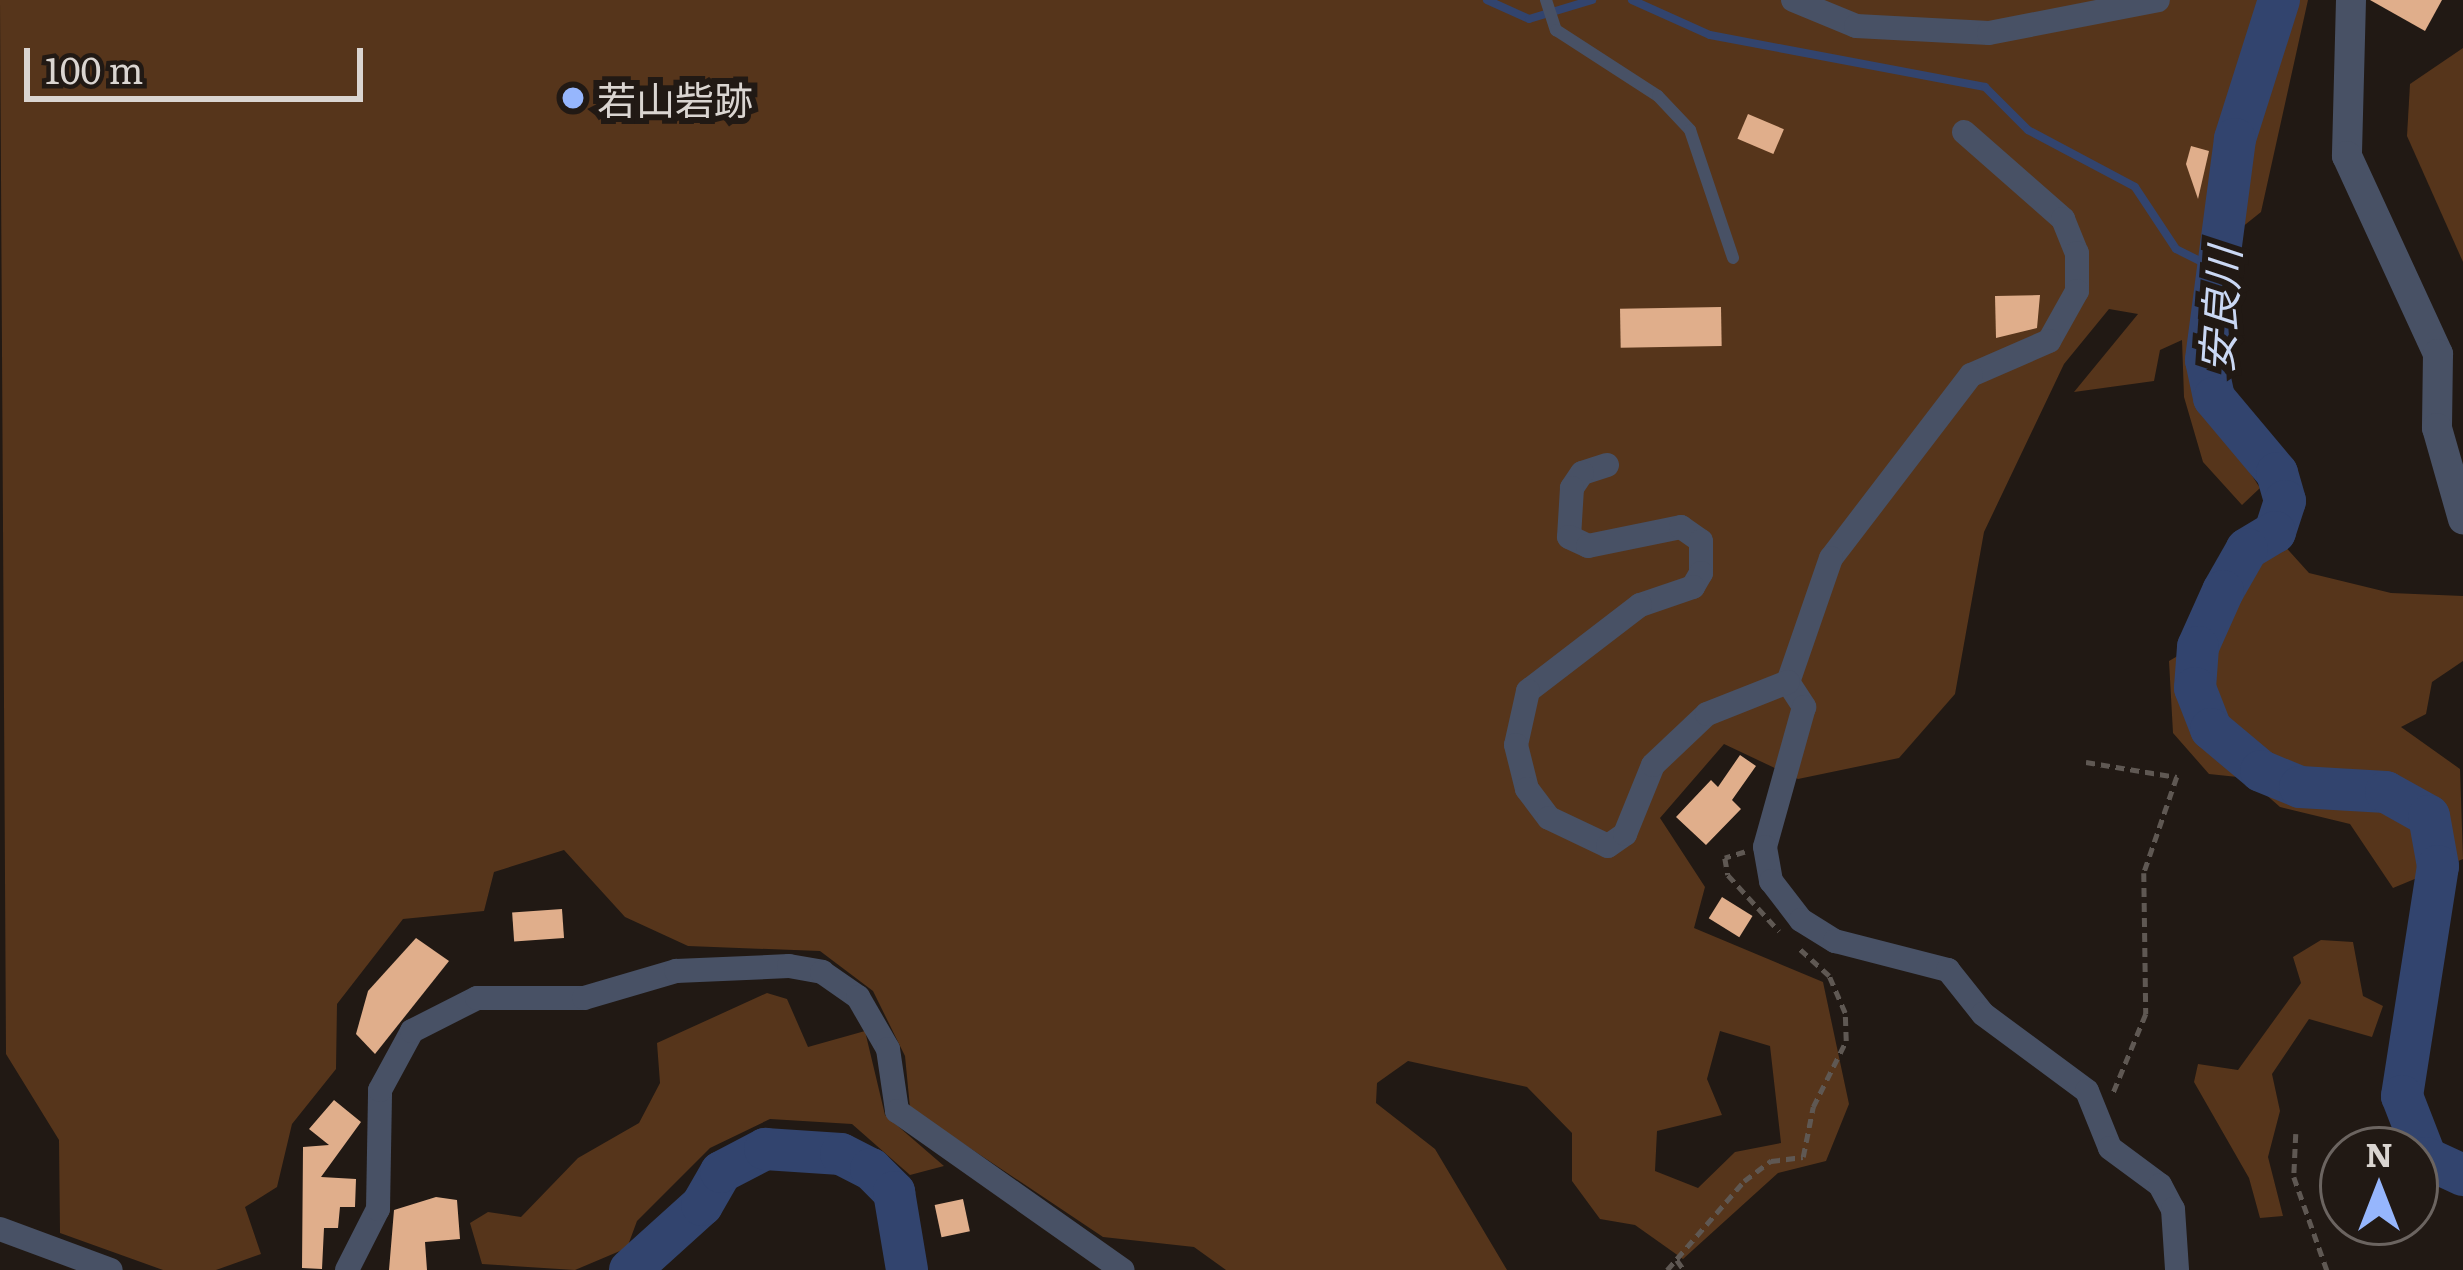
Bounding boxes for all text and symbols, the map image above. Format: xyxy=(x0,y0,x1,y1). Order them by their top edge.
scale bar xyxy=(30,24,369,98)
text: 100 m xyxy=(45,42,143,95)
place label: 若山砦跡 xyxy=(597,75,753,121)
marker: 若山砦跡 xyxy=(560,85,586,111)
water label: 安良川 xyxy=(2188,245,2248,375)
north arrow xyxy=(2319,1126,2439,1246)
text: N xyxy=(2365,1128,2393,1177)

